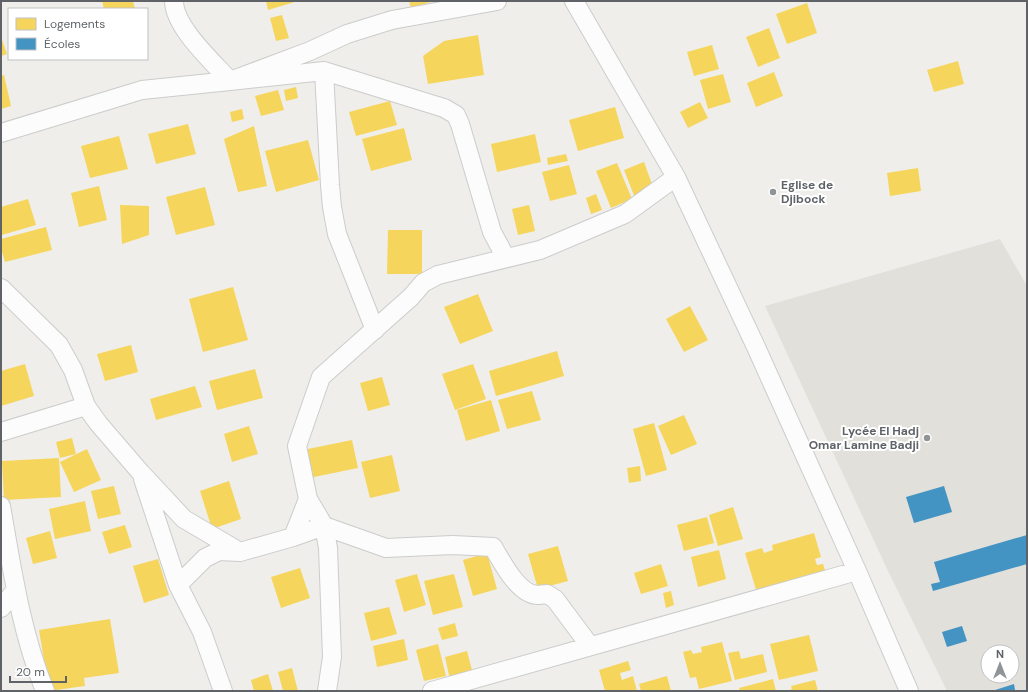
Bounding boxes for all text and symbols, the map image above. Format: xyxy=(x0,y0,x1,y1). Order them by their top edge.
legend xyxy=(8,8,148,60)
text: Logements xyxy=(44,16,105,32)
text: Écoles xyxy=(44,36,80,52)
place label: Eglise de Djibock xyxy=(781,177,833,207)
marker: Eglise de Djibock xyxy=(768,187,778,197)
place label: Lycée El Hadj Omar Lamine Badji xyxy=(809,423,919,453)
marker: Lycée El Hadj Omar Lamine Badji xyxy=(922,433,932,443)
north arrow xyxy=(980,644,1020,684)
text: N xyxy=(996,647,1004,661)
scale bar xyxy=(10,658,66,684)
text: 20 m xyxy=(16,664,45,680)

